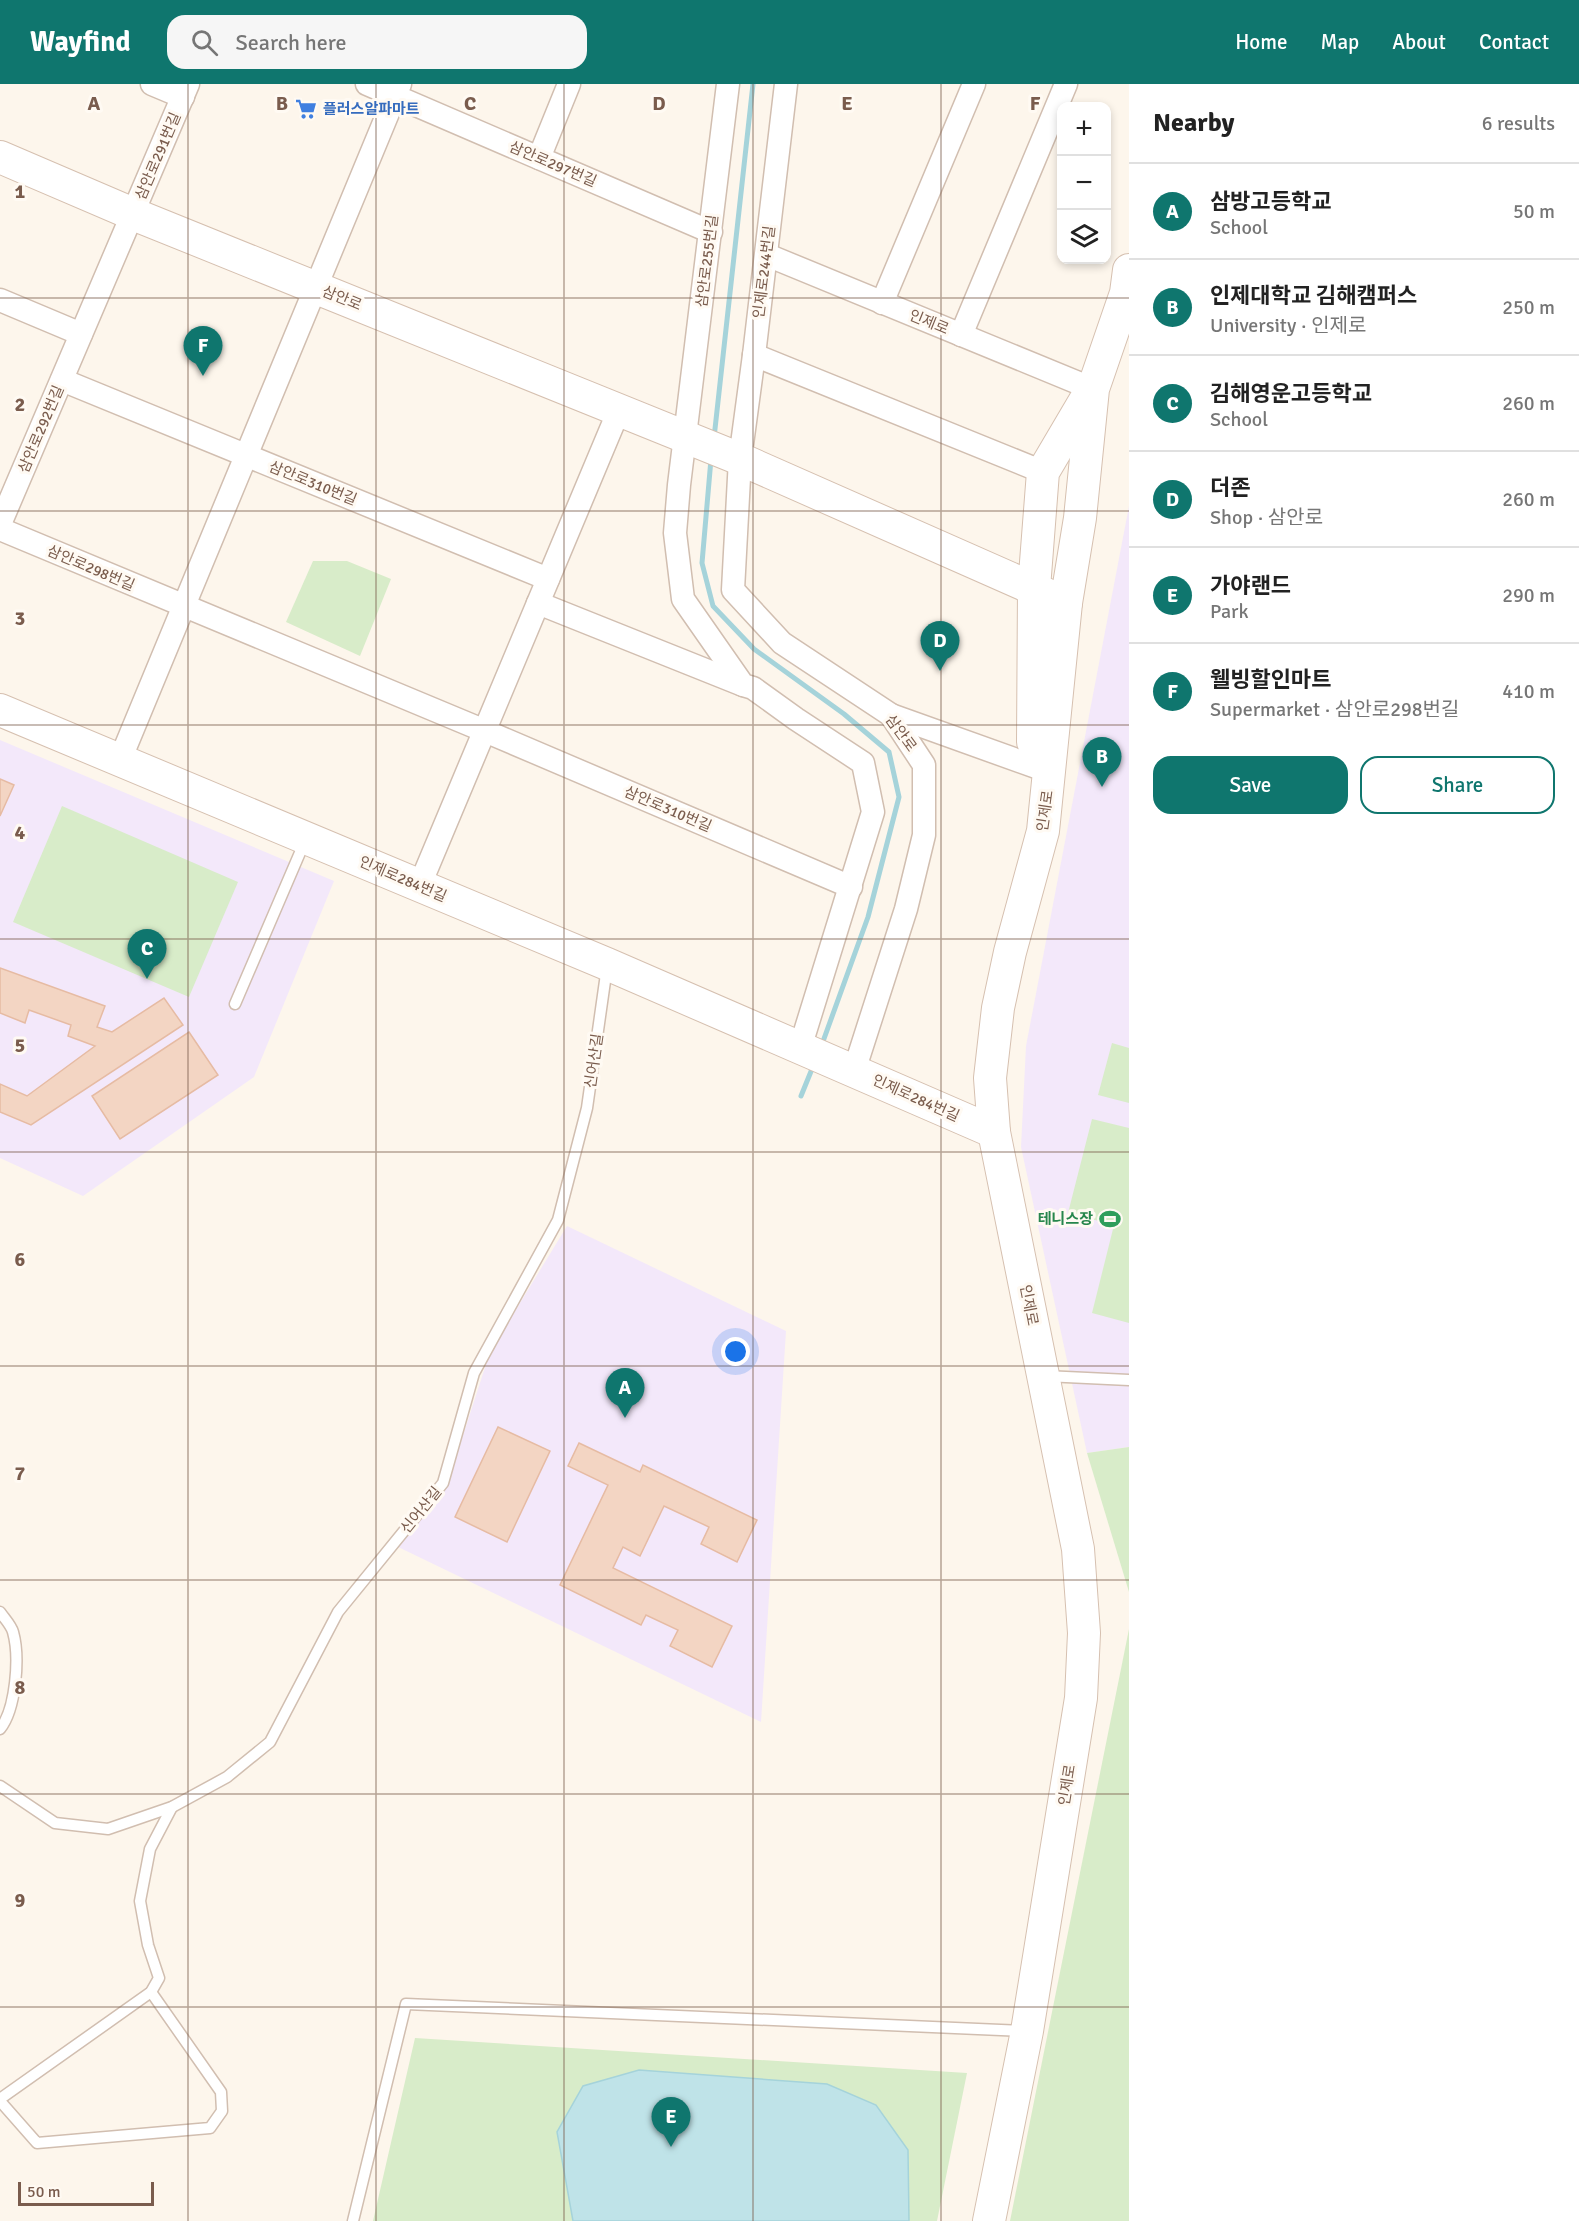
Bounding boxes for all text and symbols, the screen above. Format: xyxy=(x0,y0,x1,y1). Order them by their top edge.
search box xyxy=(167,15,587,69)
text: Wayfind xyxy=(30,25,131,59)
icon: search xyxy=(188,26,221,59)
text: Search here xyxy=(236,29,347,56)
text: Home xyxy=(1235,29,1288,55)
text: Map xyxy=(1321,29,1359,55)
text: About xyxy=(1392,29,1446,55)
text: Contact xyxy=(1479,29,1549,55)
text: A xyxy=(88,91,101,116)
text: B xyxy=(276,91,288,116)
text: C xyxy=(464,91,476,116)
text: D xyxy=(652,91,666,116)
text: E xyxy=(841,91,853,116)
text: F xyxy=(1030,91,1041,116)
supermarket icon: 플러스알파마트 xyxy=(294,97,318,121)
place label: 플러스알파마트 xyxy=(323,100,420,118)
map controls xyxy=(1057,102,1111,264)
button: + xyxy=(1057,102,1111,156)
text: Nearby xyxy=(1153,107,1234,139)
street label: 삼안로291번길 xyxy=(131,110,185,202)
text: 6 results xyxy=(1482,111,1555,136)
street label: 삼안로297번길 xyxy=(507,137,599,191)
button: − xyxy=(1057,156,1111,210)
text: 1 xyxy=(15,179,26,204)
text: 삼방고등학교 xyxy=(1210,188,1331,215)
text: A xyxy=(1166,199,1179,224)
text: 50 m xyxy=(1513,199,1555,224)
button: layers xyxy=(1057,210,1111,264)
street label: 삼안로255번길 xyxy=(692,214,722,308)
text: School xyxy=(1210,215,1268,240)
street label: 인제로244번길 xyxy=(749,225,779,319)
street label: 삼안로 xyxy=(319,282,365,314)
text: 인제대학교 김해캠퍼스 xyxy=(1210,282,1417,309)
text: B xyxy=(1166,295,1179,320)
text: 250 m xyxy=(1502,295,1555,320)
street label: 인제로 xyxy=(906,306,952,338)
text: University · 인제로 xyxy=(1210,313,1366,338)
pin: F xyxy=(184,326,222,376)
text: 김해영운고등학교 xyxy=(1210,380,1372,407)
street label: 삼안로292번길 xyxy=(14,383,68,475)
text: C xyxy=(1166,391,1179,416)
text: 260 m xyxy=(1502,391,1555,416)
text: School xyxy=(1210,407,1268,432)
street label: 삼안로310번길 xyxy=(266,457,360,509)
text: 더존 xyxy=(1210,474,1250,501)
text: D xyxy=(1166,487,1179,512)
text: 260 m xyxy=(1502,487,1555,512)
text: Shop · 삼안로 xyxy=(1210,505,1323,530)
street label: 삼안로298번길 xyxy=(45,541,137,595)
text: 가야랜드 xyxy=(1210,572,1291,599)
text: E xyxy=(1167,583,1178,608)
text: 290 m xyxy=(1502,583,1555,608)
text: Park xyxy=(1210,599,1248,624)
text: 3 xyxy=(15,606,25,631)
pin: D xyxy=(920,622,960,671)
text: 웰빙할인마트 xyxy=(1210,666,1331,693)
text: F xyxy=(1167,679,1178,704)
text: 410 m xyxy=(1502,679,1555,704)
text: Supermarket · 삼안로298번길 xyxy=(1210,697,1459,722)
street label: 삼안로 xyxy=(882,711,920,755)
pin: B xyxy=(1082,738,1122,787)
button: Save xyxy=(1153,756,1348,814)
button: Share xyxy=(1360,756,1555,814)
street label: 삼안로310번길 xyxy=(622,782,714,836)
street label: 인제로 xyxy=(1033,789,1057,833)
text: 4 xyxy=(15,820,26,845)
street label: 인제로284번길 xyxy=(357,852,449,906)
pin: C xyxy=(128,930,166,979)
street label: 신어산길 xyxy=(581,1032,607,1090)
text: 5 xyxy=(15,1033,25,1058)
street label: 인제로284번길 xyxy=(870,1071,962,1125)
sports icon: 테니스장 xyxy=(1098,1207,1122,1231)
place label: 테니스장 xyxy=(1038,1210,1093,1228)
text: 6 xyxy=(15,1247,26,1272)
street label: 인제로 xyxy=(1016,1283,1042,1327)
your location xyxy=(721,1337,750,1366)
pin: A xyxy=(606,1368,644,1418)
text: 7 xyxy=(15,1461,26,1486)
street label: 신어산길 xyxy=(397,1483,445,1537)
text: 8 xyxy=(15,1675,26,1700)
street label: 인제로 xyxy=(1055,1763,1079,1807)
text: 9 xyxy=(15,1888,26,1913)
pin: E xyxy=(652,2098,690,2147)
scale bar xyxy=(18,2179,154,2206)
text: 50 m xyxy=(27,2182,61,2202)

